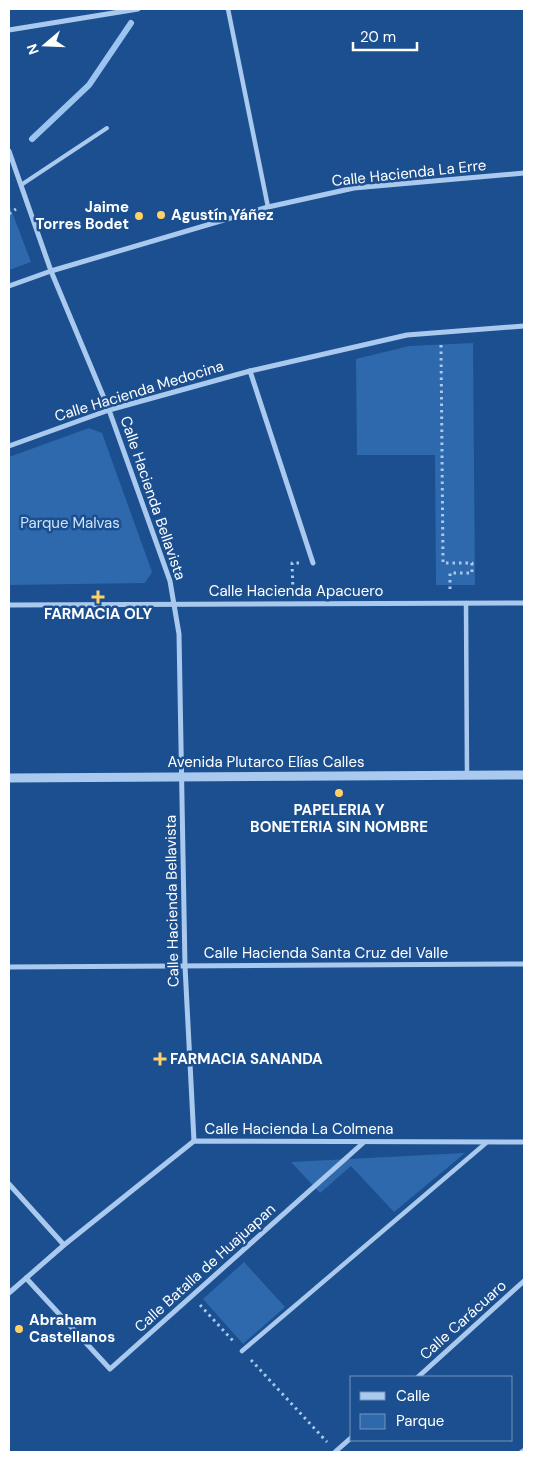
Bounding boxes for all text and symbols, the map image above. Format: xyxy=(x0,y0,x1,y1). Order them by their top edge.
north arrow xyxy=(20,20,70,70)
scale bar xyxy=(353,20,417,52)
text: 20 m xyxy=(360,27,396,47)
text: N xyxy=(23,41,43,57)
street label: Calle Hacienda La Erre xyxy=(331,155,487,191)
place label: Jaime Torres Bodet xyxy=(36,197,129,234)
place label: Agustín Yáñez xyxy=(171,205,274,225)
marker: Agustín Yáñez xyxy=(155,209,167,221)
marker: Jaime Torres Bodet xyxy=(133,210,145,222)
street label: Calle Hacienda Medocina xyxy=(52,356,226,426)
street label: Calle Hacienda Bellavista xyxy=(116,413,190,583)
park label: Parque Malvas xyxy=(20,513,120,533)
street label: Calle Hacienda Apacuero xyxy=(209,581,383,601)
marker: FARMACIA OLY xyxy=(92,591,104,603)
place label: FARMACIA OLY xyxy=(44,604,153,624)
street label: Avenida Plutarco Elías Calles xyxy=(168,752,364,772)
marker: PAPELERIA Y BONETERIA SIN NOMBRE xyxy=(333,787,345,799)
place label: PAPELERIA Y BONETERIA SIN NOMBRE xyxy=(250,800,428,837)
street label: Calle Hacienda Bellavista xyxy=(160,815,184,987)
street label: Calle Hacienda Santa Cruz del Valle xyxy=(204,943,448,963)
place label: FARMACIA SANANDA xyxy=(170,1049,323,1069)
marker: FARMACIA SANANDA xyxy=(154,1053,166,1065)
street label: Calle Hacienda La Colmena xyxy=(204,1119,394,1139)
street label: Calle Batalla de Huajuapan xyxy=(130,1199,280,1337)
street label: Calle Carácuaro xyxy=(415,1276,511,1364)
place label: Abraham Castellanos xyxy=(29,1310,115,1347)
marker: Abraham Castellanos xyxy=(13,1323,25,1335)
legend xyxy=(350,1376,513,1441)
text: Calle xyxy=(396,1386,430,1406)
text: Parque xyxy=(396,1411,444,1431)

